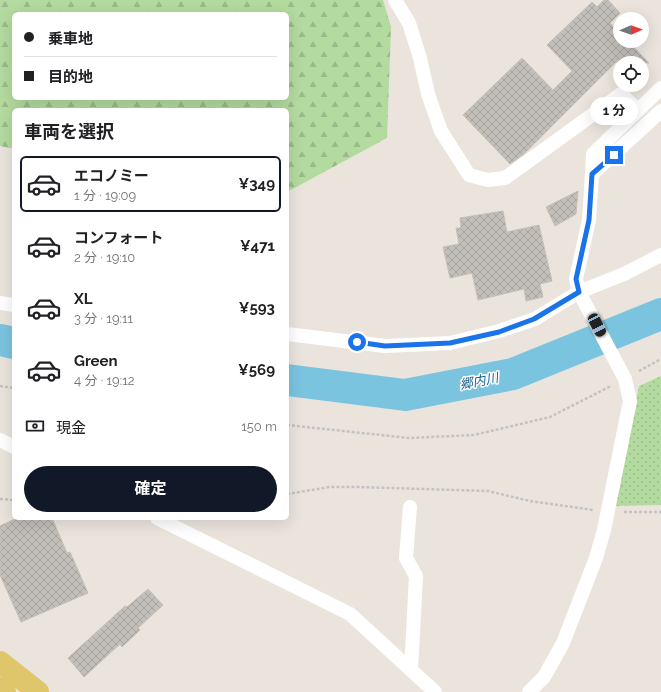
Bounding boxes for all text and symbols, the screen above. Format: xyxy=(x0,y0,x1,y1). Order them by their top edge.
north arrow xyxy=(613,12,649,48)
map controls xyxy=(613,12,649,92)
text: 乗車地 xyxy=(48,30,93,48)
button: locate xyxy=(613,56,649,92)
text: 目的地 xyxy=(48,68,93,86)
callout: 1 分 xyxy=(590,97,638,125)
text: 1 分 xyxy=(603,103,625,118)
text: 車両を選択 xyxy=(24,121,114,142)
route end xyxy=(605,146,623,164)
icon: car xyxy=(26,166,62,202)
text: エコノミー xyxy=(74,167,149,185)
text: ¥349 xyxy=(239,175,275,193)
text: 1 分 · 19:09 xyxy=(74,188,136,203)
icon: car xyxy=(26,228,62,264)
text: コンフォート xyxy=(74,229,164,247)
text: ¥471 xyxy=(240,237,275,255)
text: 2 分 · 19:10 xyxy=(74,250,135,265)
icon: car xyxy=(26,290,62,326)
text: XL xyxy=(74,290,92,308)
text: ¥593 xyxy=(239,299,275,317)
text: 3 分 · 19:11 xyxy=(74,311,133,326)
car xyxy=(586,312,608,338)
route start xyxy=(348,333,366,351)
icon: car xyxy=(26,352,62,388)
text: Green xyxy=(74,352,118,370)
text: ¥569 xyxy=(238,361,275,379)
water label: 郷内川 xyxy=(458,370,502,392)
text: 4 分 · 19:12 xyxy=(74,373,134,388)
icon: cash xyxy=(24,415,46,437)
text: 現金 xyxy=(56,419,86,437)
text: 150 m xyxy=(241,419,277,434)
button: 確定 xyxy=(24,466,277,512)

